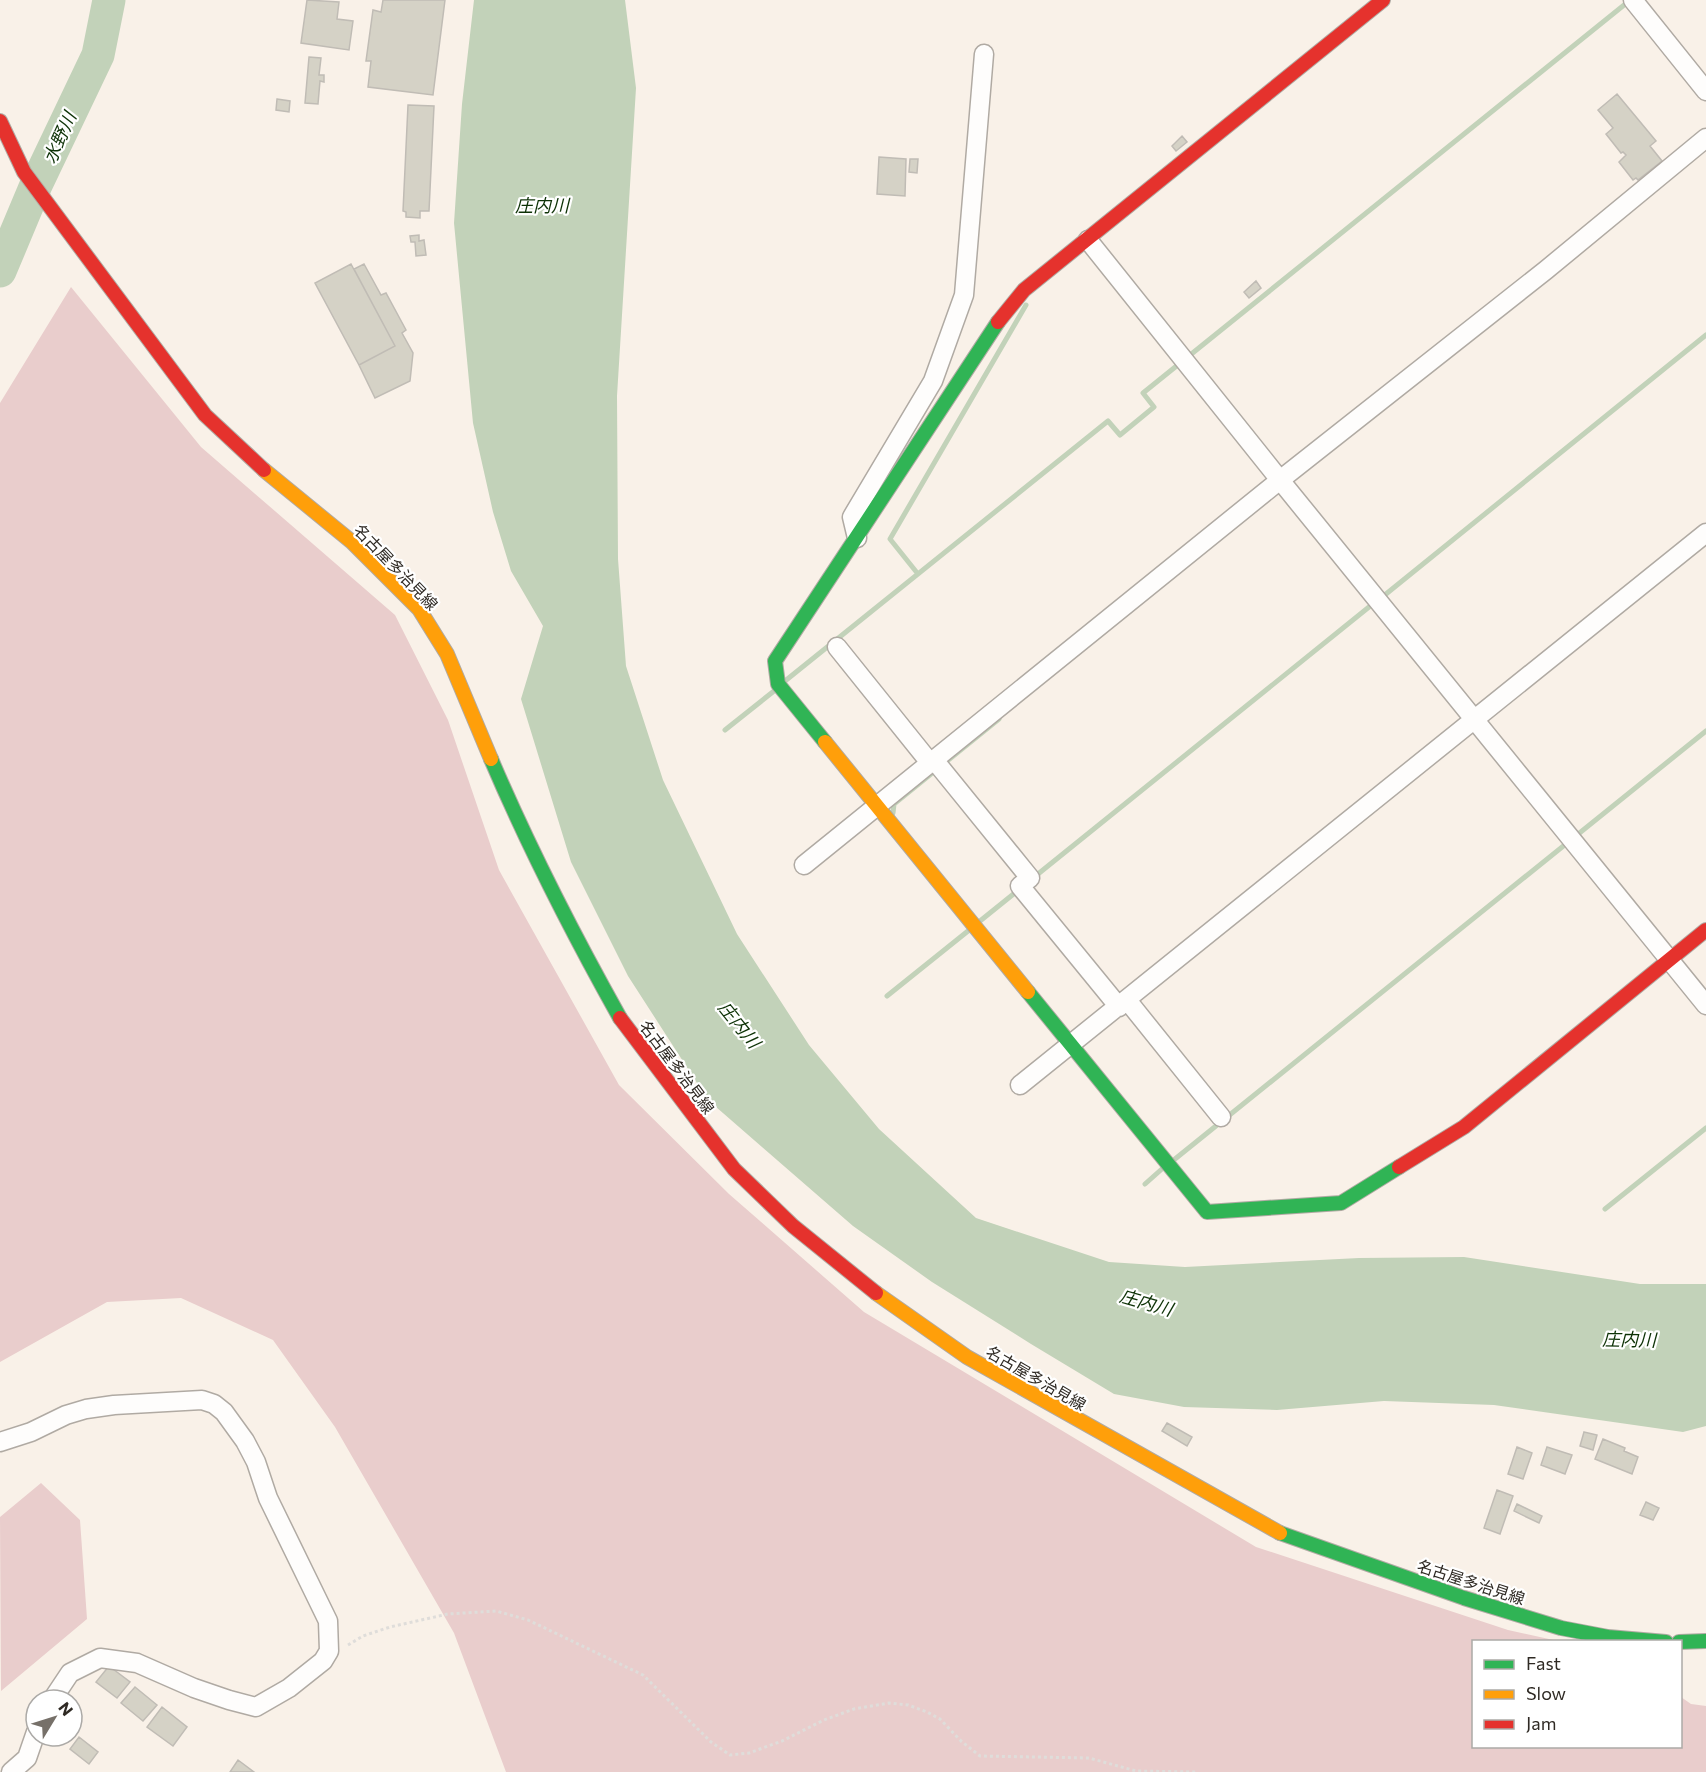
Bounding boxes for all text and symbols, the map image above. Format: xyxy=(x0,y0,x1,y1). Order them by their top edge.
water label: 水野川 xyxy=(38,107,81,167)
water label: 庄内川 xyxy=(515,194,571,216)
street label: 名古屋多治見線 xyxy=(351,520,442,614)
water label: 庄内川 xyxy=(714,996,767,1054)
street label: 名古屋多治見線 xyxy=(636,1016,719,1117)
water label: 庄内川 xyxy=(1117,1284,1177,1321)
water label: 庄内川 xyxy=(1602,1328,1658,1351)
street label: 名古屋多治見線 xyxy=(983,1341,1090,1414)
street label: 名古屋多治見線 xyxy=(1415,1555,1527,1608)
legend xyxy=(1472,1640,1682,1748)
text: Fast xyxy=(1526,1652,1561,1674)
text: Slow xyxy=(1526,1682,1566,1704)
north arrow xyxy=(24,1688,84,1748)
text: N xyxy=(55,1698,77,1719)
text: Jam xyxy=(1526,1712,1556,1734)

